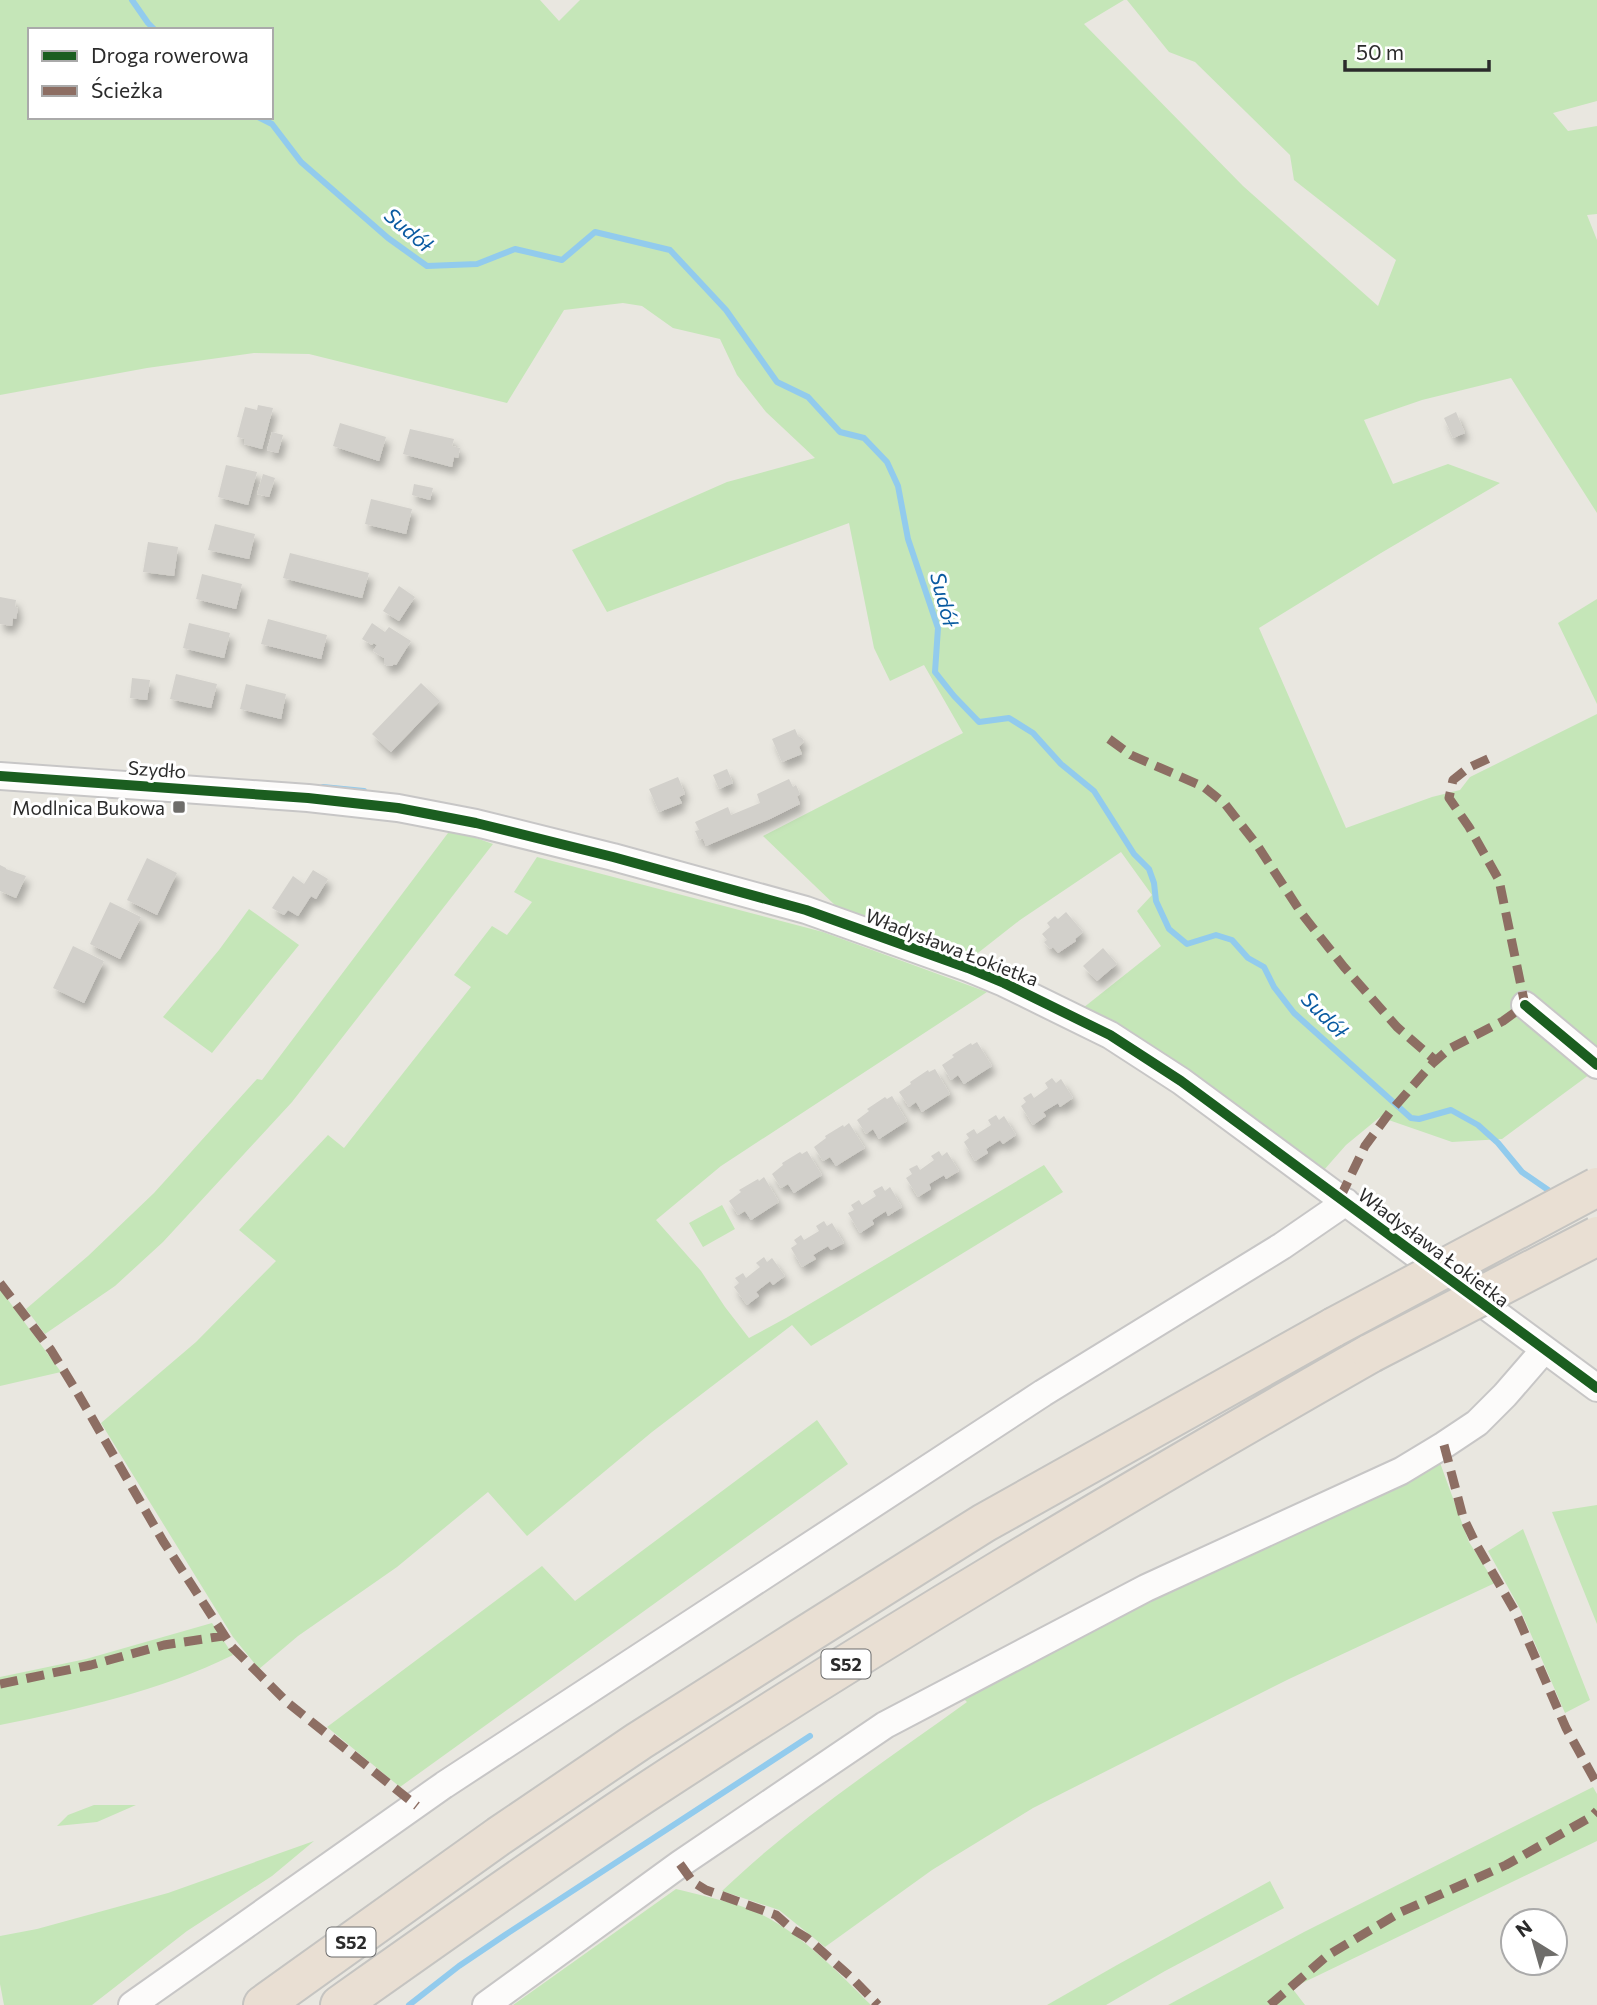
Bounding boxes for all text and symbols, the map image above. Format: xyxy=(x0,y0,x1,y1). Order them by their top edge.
legend xyxy=(28,28,273,119)
scale bar xyxy=(1345,28,1488,72)
text: 50 m xyxy=(1356,39,1404,64)
text: Droga rowerowa xyxy=(91,42,249,67)
text: Ścieżka xyxy=(91,77,163,102)
water label: Sudół xyxy=(380,202,439,257)
water label: Sudół xyxy=(926,569,965,630)
street label: Szydło xyxy=(127,755,187,783)
place label: Modlnica Bukowa xyxy=(12,796,165,819)
marker: Modlnica Bukowa xyxy=(171,799,187,815)
street label: Władysława Łokietka xyxy=(862,903,1042,991)
water label: Sudół xyxy=(1297,986,1354,1043)
street label: Władysława Łokietka xyxy=(1354,1183,1514,1311)
road number: S52 xyxy=(822,1650,870,1679)
north arrow xyxy=(1499,1907,1569,1977)
text: N xyxy=(1511,1915,1536,1942)
road number: S52 xyxy=(326,1928,376,1956)

